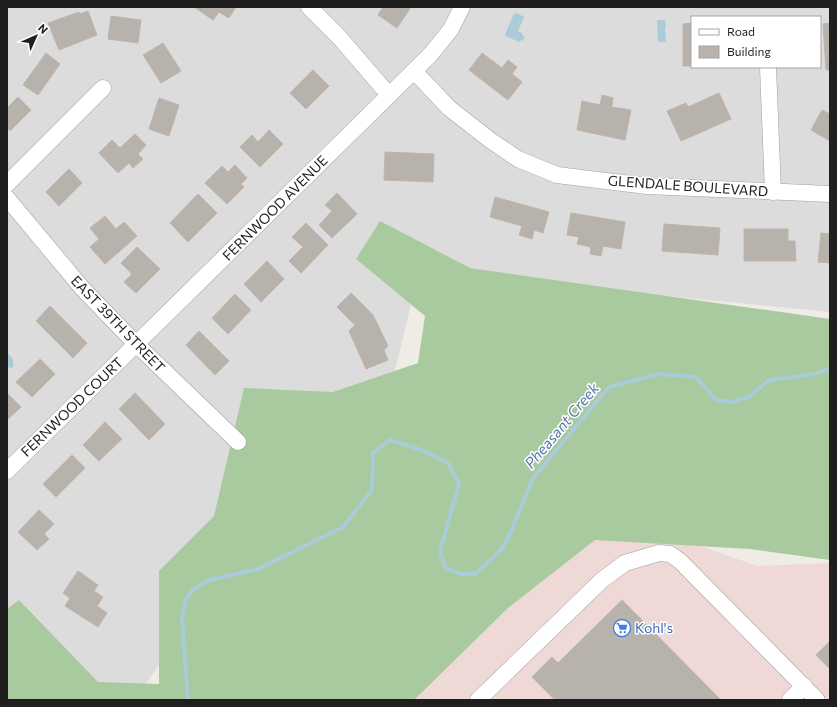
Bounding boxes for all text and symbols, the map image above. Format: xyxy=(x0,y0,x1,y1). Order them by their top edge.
north arrow xyxy=(16,16,56,56)
legend xyxy=(691,16,821,68)
text: N xyxy=(36,21,51,36)
text: Road xyxy=(727,24,755,38)
text: Building xyxy=(727,44,771,58)
street label: FERNWOOD AVENUE xyxy=(219,152,331,264)
street label: GLENDALE BOULEVARD xyxy=(607,171,769,200)
street label: EAST 39TH STREET xyxy=(68,272,169,376)
street label: FERNWOOD COURT xyxy=(17,353,126,460)
water label: Pheasant Creek xyxy=(520,378,603,472)
supermarket icon: Kohl's xyxy=(612,618,632,638)
place label: Kohl's xyxy=(635,619,673,636)

